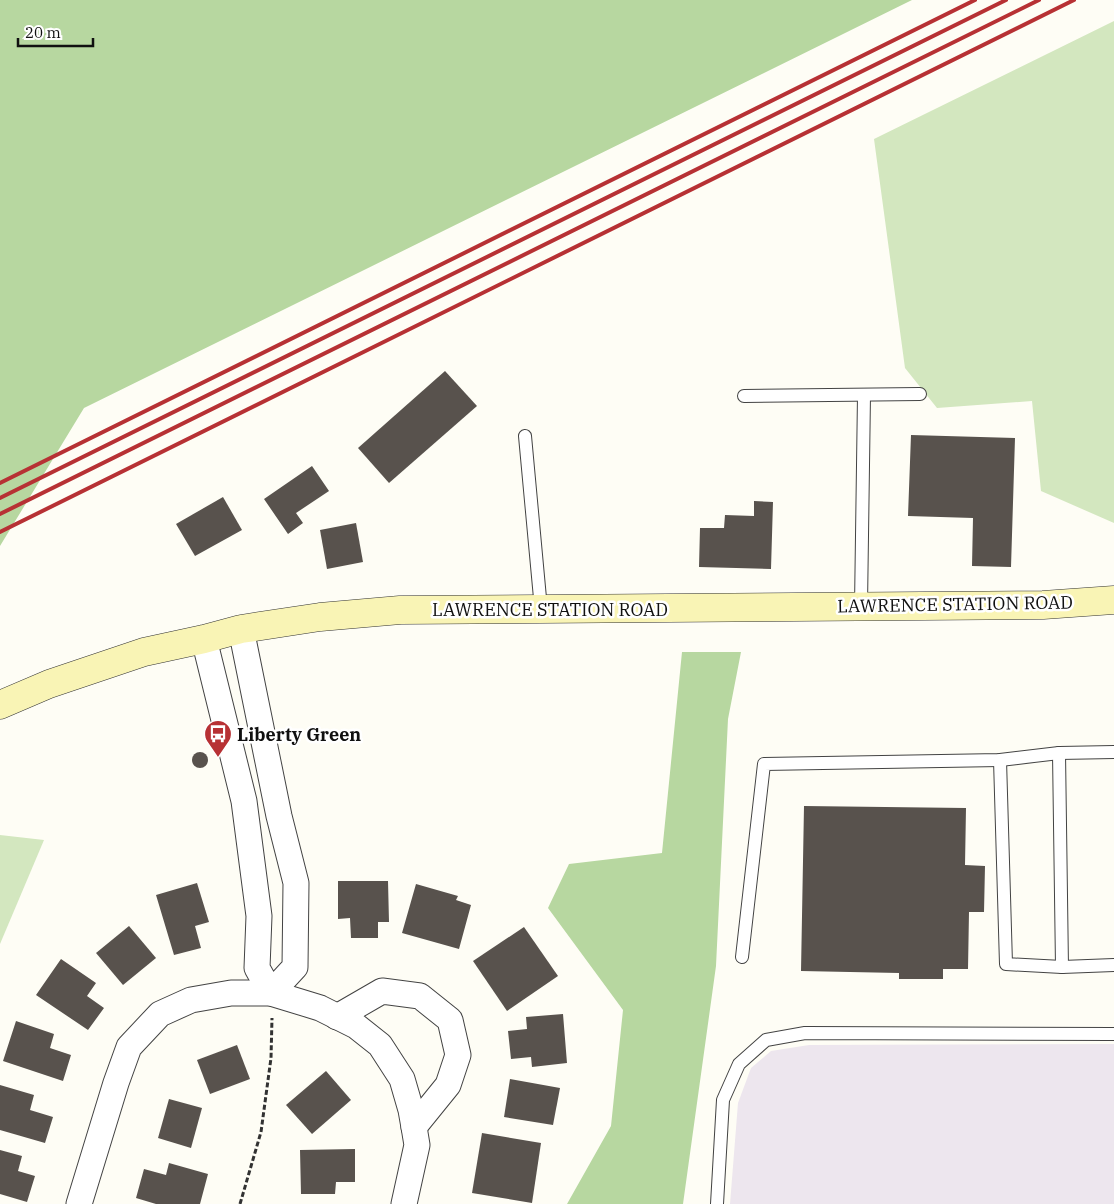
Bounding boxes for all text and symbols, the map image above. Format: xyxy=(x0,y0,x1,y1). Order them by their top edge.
scale bar xyxy=(18,15,92,47)
text: 20 m xyxy=(25,23,61,42)
street label: LAWRENCE STATION ROAD xyxy=(837,590,1073,618)
street label: LAWRENCE STATION ROAD xyxy=(432,598,668,621)
bus stop icon: Liberty Green xyxy=(203,719,233,758)
place label: Liberty Green xyxy=(237,723,361,746)

